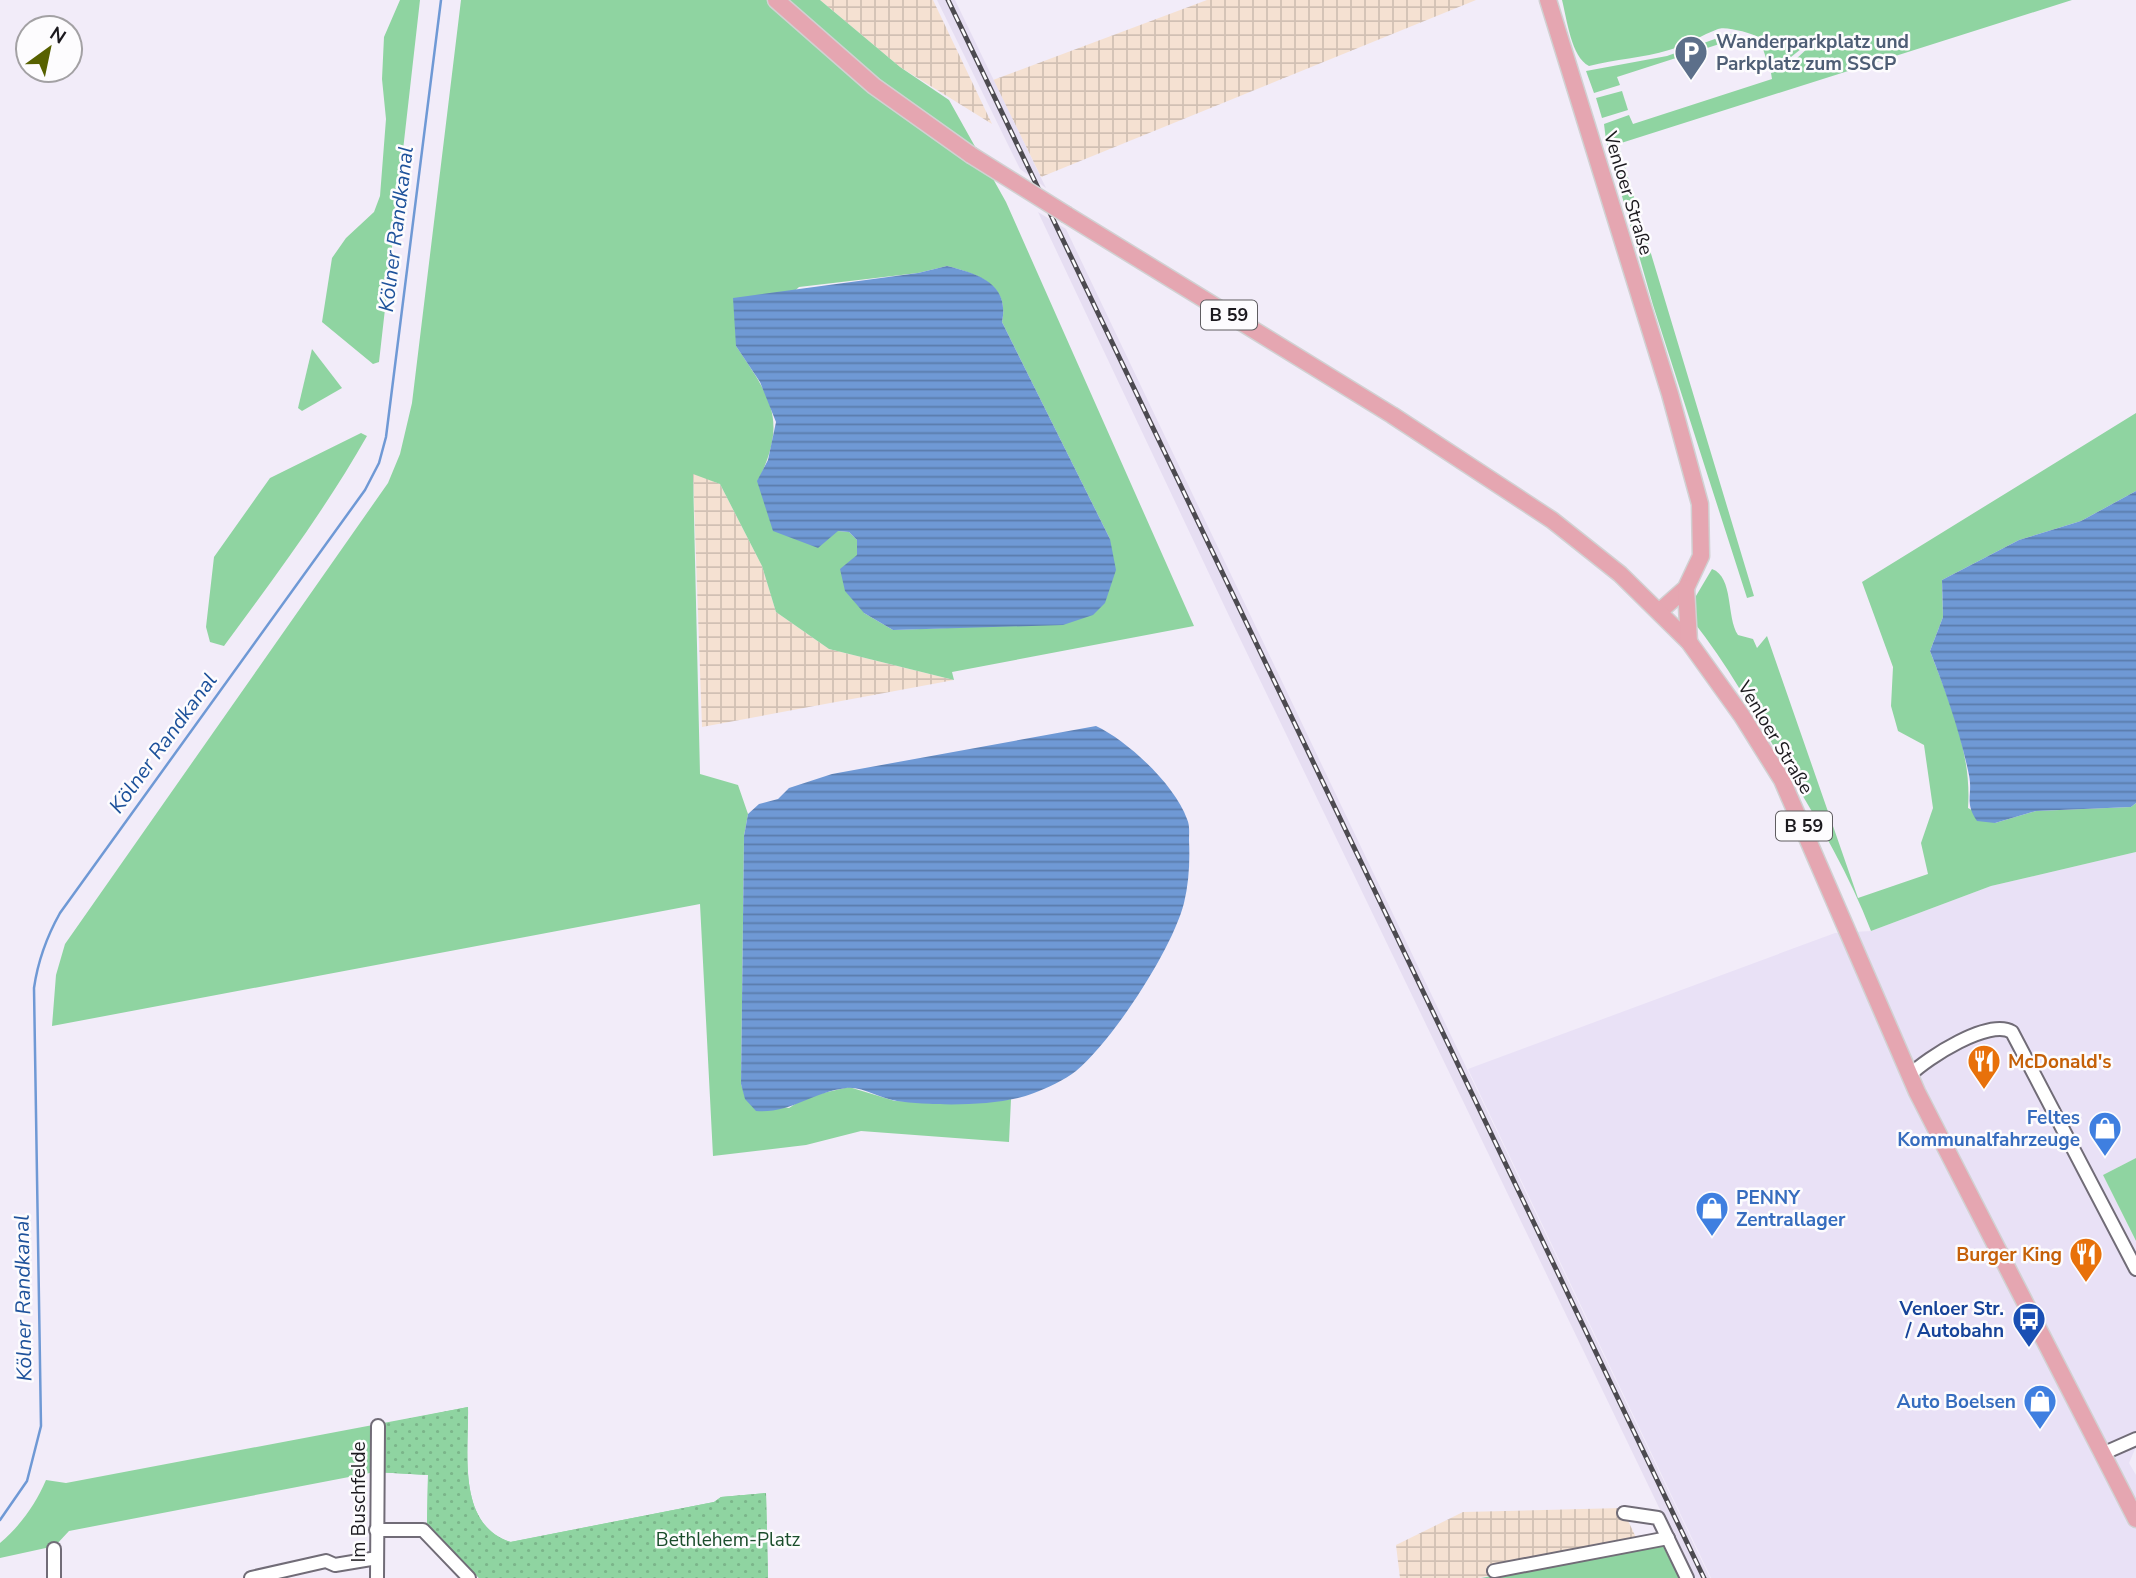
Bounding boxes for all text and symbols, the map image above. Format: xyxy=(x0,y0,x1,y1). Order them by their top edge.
north arrow xyxy=(14,14,84,84)
text: N xyxy=(45,21,71,50)
place label: Wanderparkplatz und Parkplatz zum SSCP xyxy=(1716,29,1909,77)
parking icon: Wanderparkplatz und Parkplatz zum SSCP xyxy=(1672,33,1710,82)
street label: Venloer Straße xyxy=(1597,128,1659,258)
water label: Kölner Randkanal xyxy=(372,144,420,314)
road number: B 59 xyxy=(1201,300,1257,330)
water label: Kölner Randkanal xyxy=(103,667,223,819)
street label: Venloer Straße xyxy=(1731,675,1819,799)
road number: B 59 xyxy=(1776,812,1832,840)
restaurant icon: McDonald's xyxy=(1965,1042,2003,1091)
place label: McDonald's xyxy=(2008,1049,2112,1075)
place label: Feltes Kommunalfahrzeuge xyxy=(1897,1105,2080,1153)
shop icon: Feltes Kommunalfahrzeuge xyxy=(2086,1109,2124,1158)
place label: PENNY Zentrallager xyxy=(1736,1185,1846,1233)
shop icon: PENNY Zentrallager xyxy=(1693,1189,1731,1238)
water label: Kölner Randkanal xyxy=(8,1214,38,1382)
restaurant icon: Burger King xyxy=(2067,1235,2105,1284)
place label: Burger King xyxy=(1956,1242,2062,1268)
place label: Venloer Str. / Autobahn xyxy=(1899,1296,2004,1344)
bus stop icon: Venloer Str. / Autobahn xyxy=(2010,1300,2048,1349)
shop icon: Auto Boelsen xyxy=(2021,1382,2059,1431)
place label: Auto Boelsen xyxy=(1897,1389,2016,1415)
street label: Im Buschfelde xyxy=(346,1441,372,1563)
park label: Bethlehem-Platz xyxy=(656,1527,800,1553)

